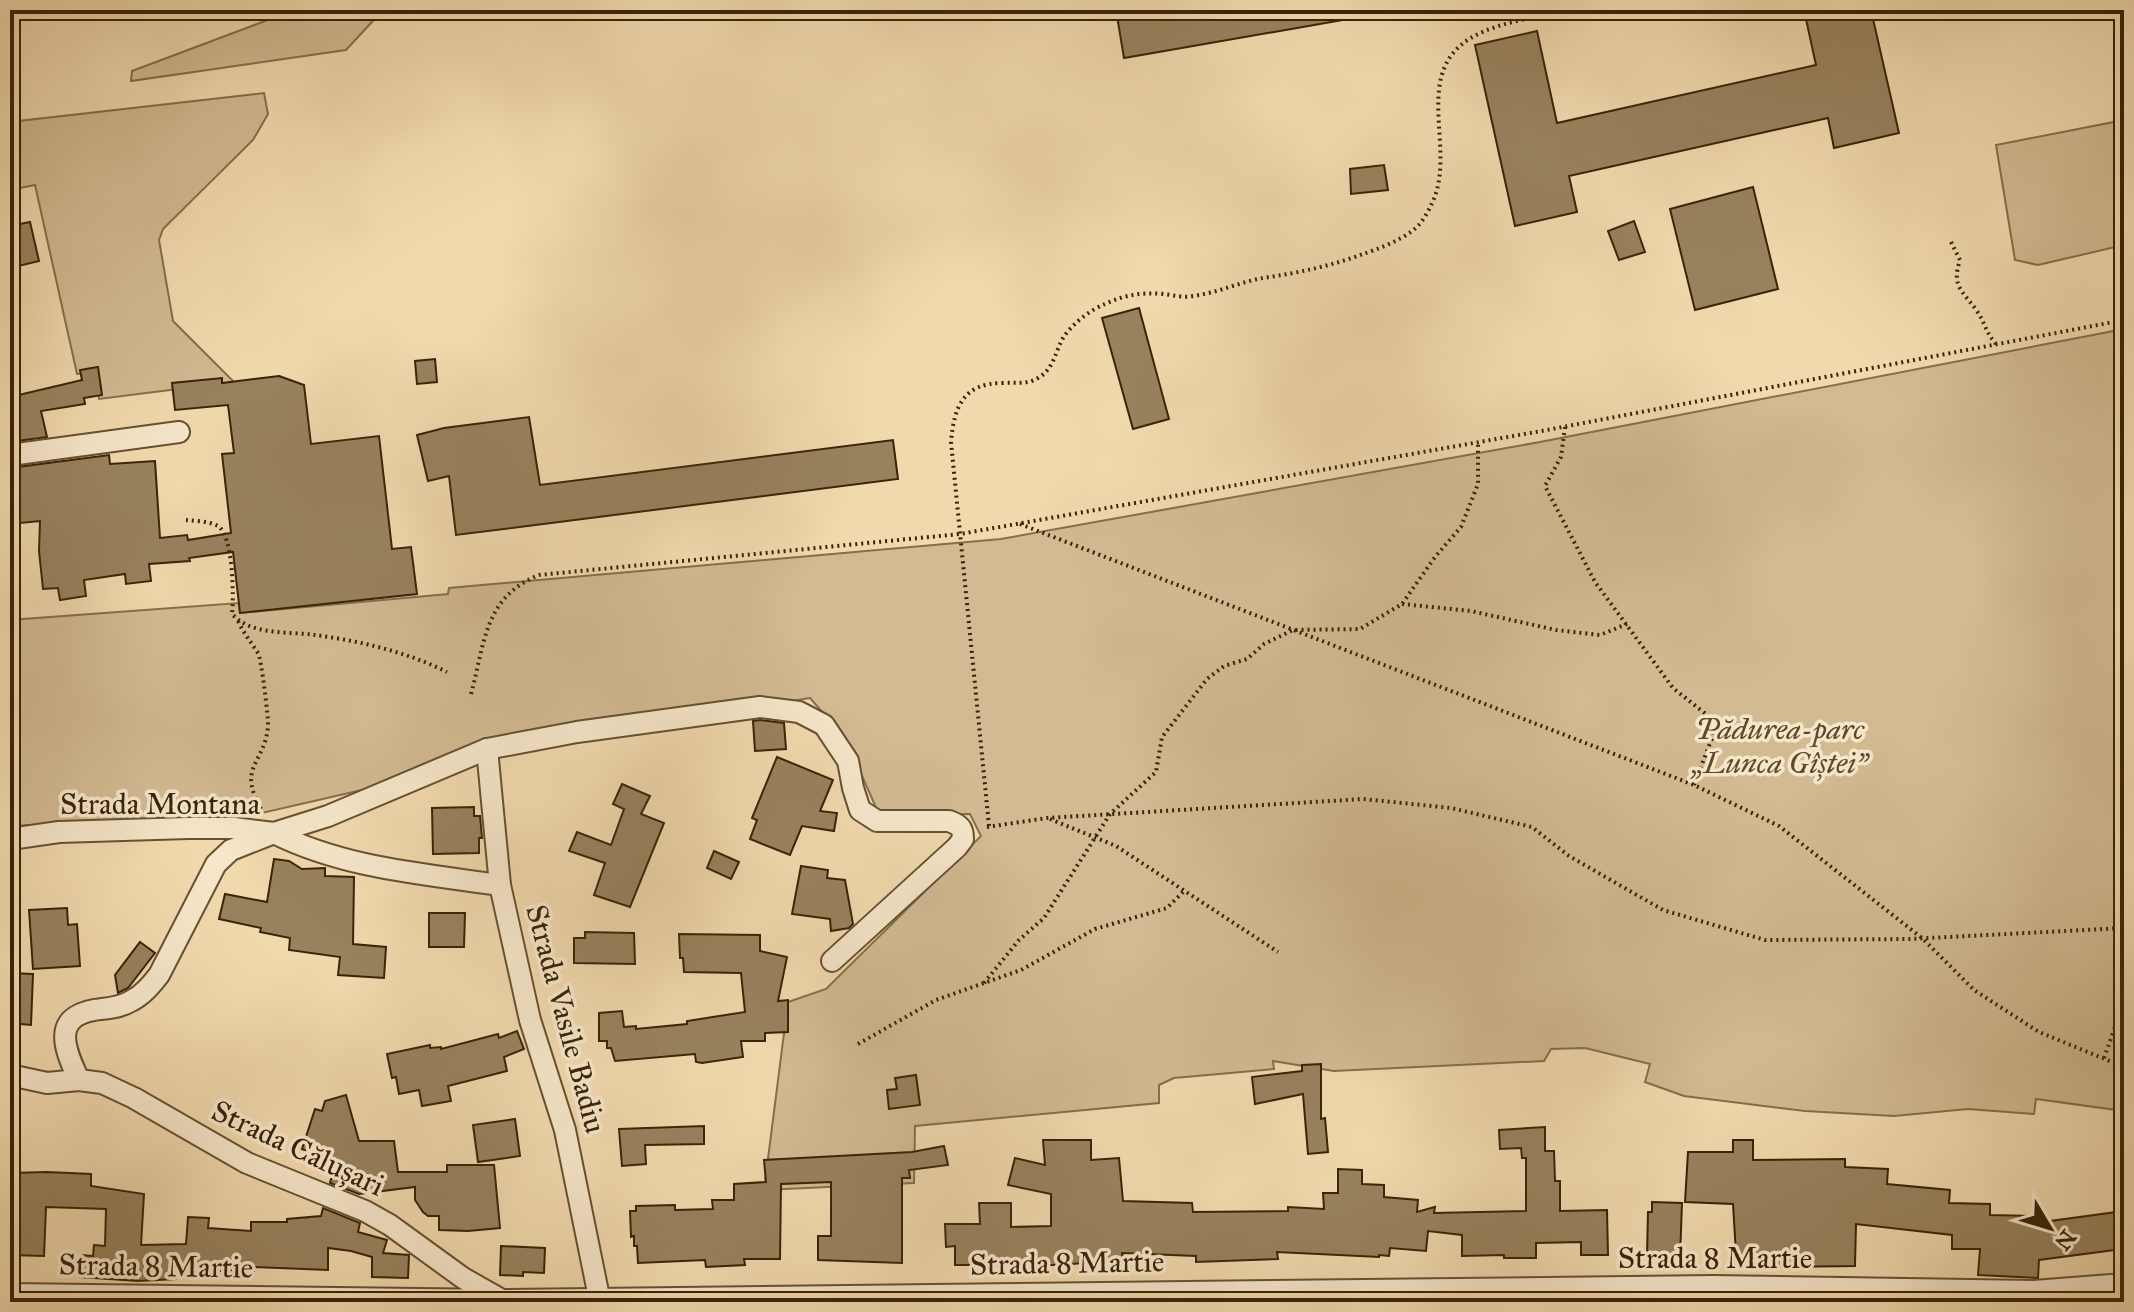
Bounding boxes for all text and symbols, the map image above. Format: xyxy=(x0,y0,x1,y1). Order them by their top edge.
park label: Pădurea-parc „Lunca Gîștei” xyxy=(1690,711,1871,781)
street label: Strada Montana xyxy=(60,786,260,822)
street label: Strada Vasile Badiu xyxy=(518,901,614,1137)
street label: Strada Călușari xyxy=(206,1092,390,1204)
north arrow xyxy=(2010,1188,2090,1268)
text: N xyxy=(2049,1224,2082,1256)
street label: Strada 8 Martie xyxy=(1618,1240,1812,1276)
street label: Strada 8 Martie xyxy=(969,1243,1165,1283)
street label: Strada 8 Martie xyxy=(58,1246,254,1286)

